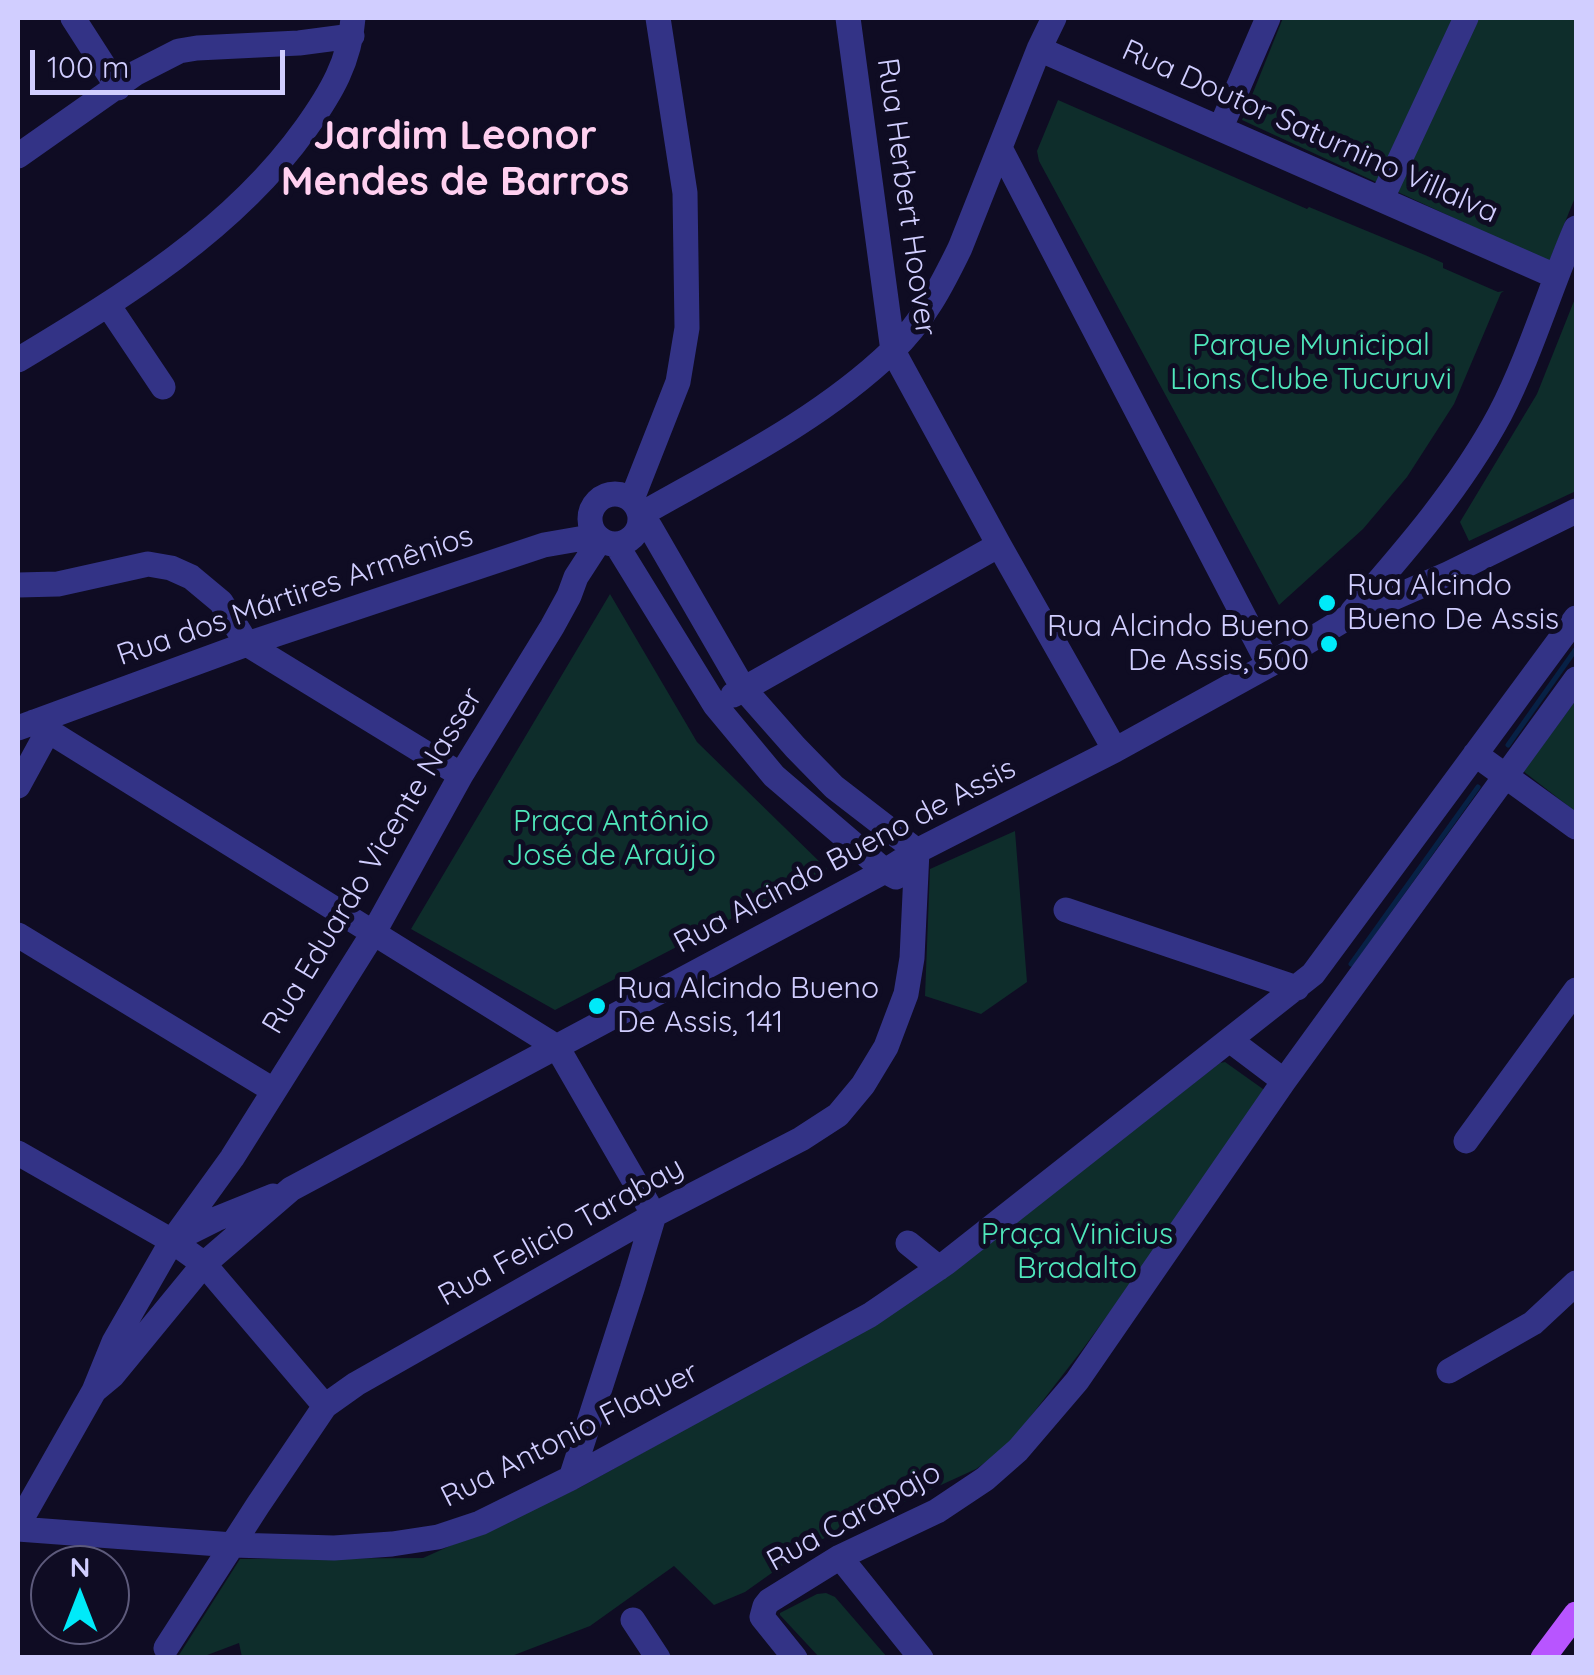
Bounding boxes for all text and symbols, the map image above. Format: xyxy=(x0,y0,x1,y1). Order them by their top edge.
scale bar xyxy=(35,30,290,92)
street label: Rua Doutor Saturnino Villalva xyxy=(1116,33,1504,231)
text: 100 m xyxy=(47,48,129,86)
street label: Rua Herbert Hoover xyxy=(869,56,943,338)
district label: Jardim Leonor Mendes de Barros xyxy=(281,113,629,207)
park label: Parque Municipal Lions Clube Tucuruvi xyxy=(1170,328,1452,398)
street label: Rua dos Mártires Armênios xyxy=(112,518,478,674)
place label: Rua Alcindo Bueno De Assis xyxy=(1347,568,1559,638)
marker: Rua Alcindo Bueno De Assis xyxy=(1316,592,1338,614)
place label: Rua Alcindo Bueno De Assis, 500 xyxy=(1047,609,1309,680)
marker: Rua Alcindo Bueno De Assis, 500 xyxy=(1318,633,1340,655)
street label: Rua Eduardo Vicente Nasser xyxy=(255,681,491,1041)
street label: Rua Alcindo Bueno de Assis xyxy=(668,751,1022,961)
park label: Praça Antônio José de Araújo xyxy=(506,804,716,874)
place label: Rua Alcindo Bueno De Assis, 141 xyxy=(617,971,879,1042)
marker: Rua Alcindo Bueno De Assis, 141 xyxy=(586,995,608,1017)
street label: Rua Felicio Tarabay xyxy=(432,1150,690,1314)
park label: Praça Vinicius Bradalto xyxy=(981,1217,1173,1288)
street label: Rua Antonio Flaquer xyxy=(435,1354,705,1516)
street label: Rua Carapajo xyxy=(761,1454,947,1580)
north arrow xyxy=(30,1545,130,1645)
text: N xyxy=(70,1549,90,1584)

